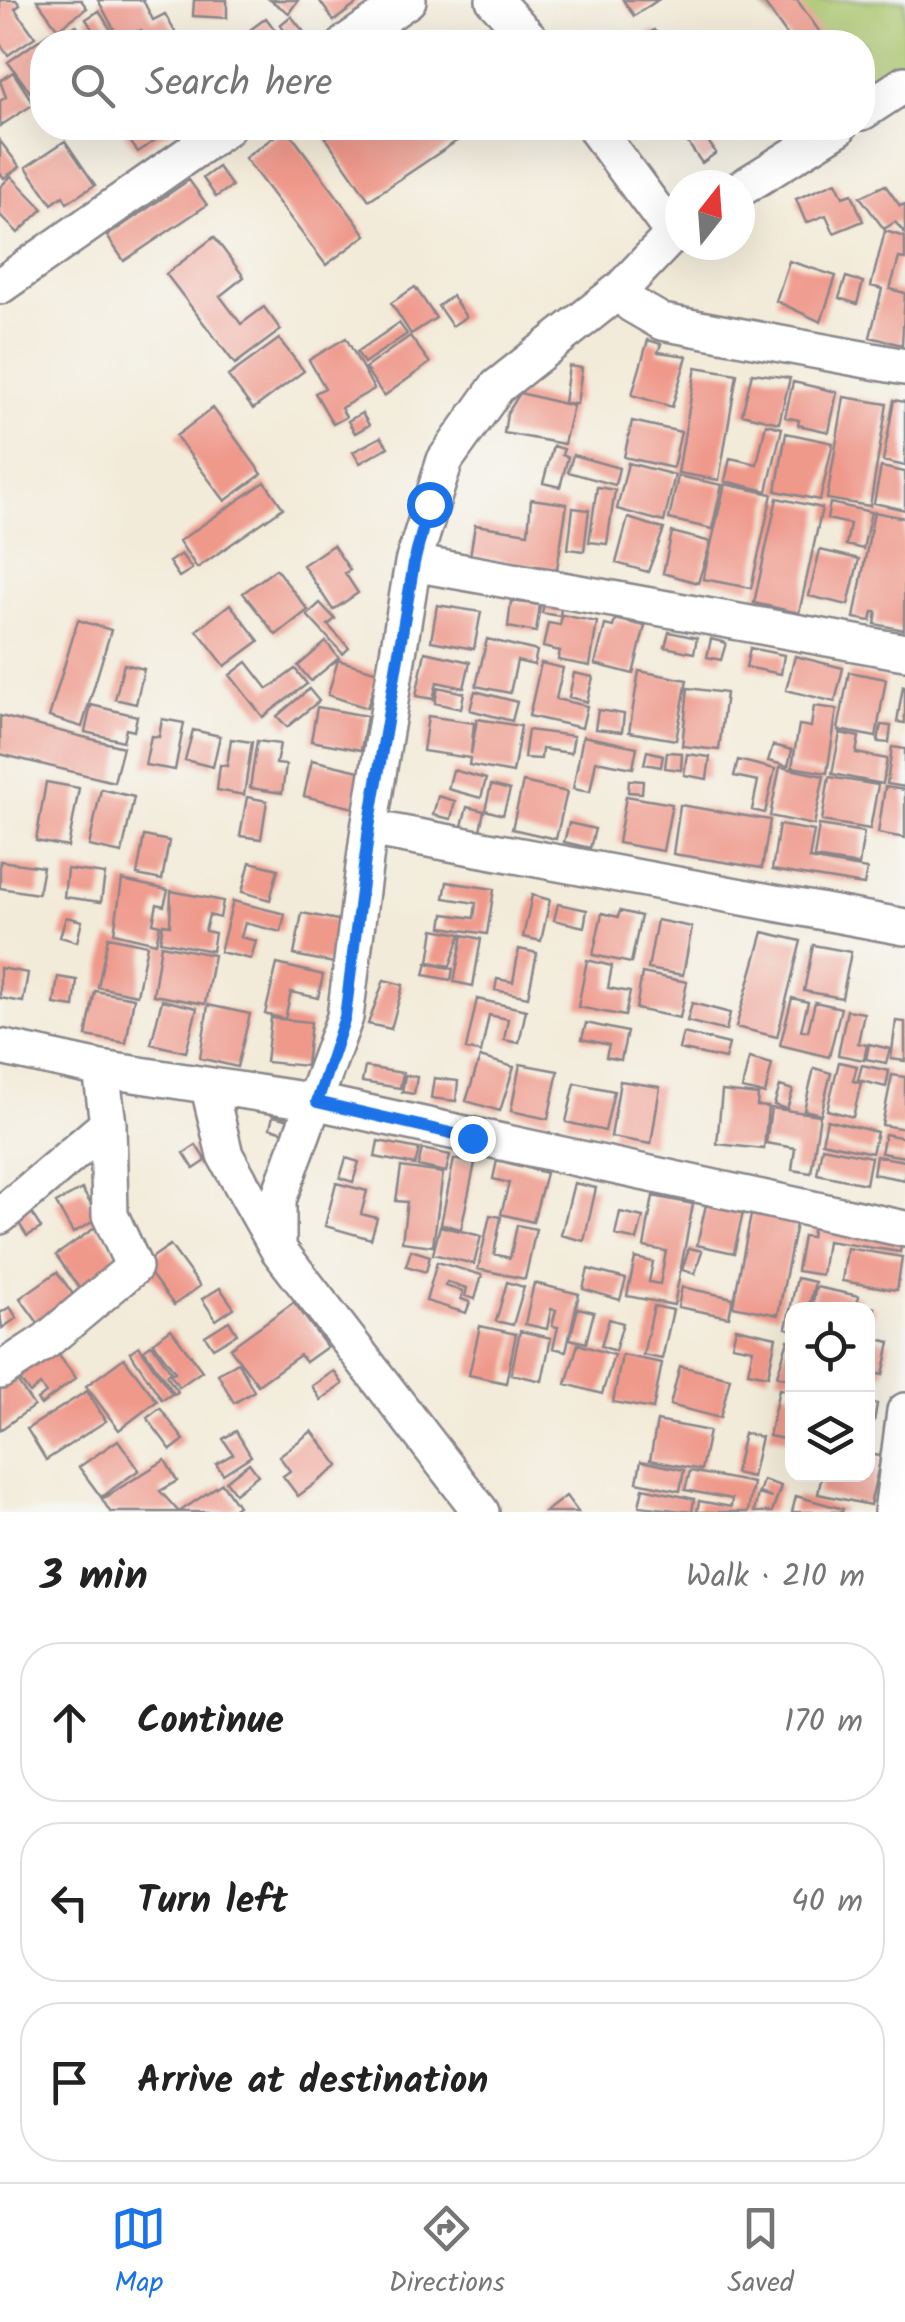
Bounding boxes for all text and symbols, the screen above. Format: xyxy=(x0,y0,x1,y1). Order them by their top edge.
search box xyxy=(30,30,875,140)
text: Search here xyxy=(145,55,332,115)
icon: search xyxy=(65,58,120,113)
north arrow xyxy=(665,170,755,260)
route start xyxy=(407,482,453,528)
route end xyxy=(450,1116,496,1162)
map controls xyxy=(785,1302,875,1482)
button: locate xyxy=(785,1302,875,1392)
button: layers xyxy=(785,1392,875,1482)
text: 3 min xyxy=(40,1544,148,1611)
text: Walk · 210 m xyxy=(686,1552,865,1603)
text: Continue xyxy=(137,1692,284,1752)
icon: ahead xyxy=(42,1695,97,1750)
text: 170 m xyxy=(784,1697,863,1748)
text: Turn left xyxy=(137,1872,288,1932)
icon: left xyxy=(42,1875,97,1930)
text: 40 m xyxy=(791,1877,863,1928)
text: Arrive at destination xyxy=(137,2052,488,2112)
icon: arrive xyxy=(42,2055,97,2110)
tab: Map xyxy=(111,2201,166,2306)
tab: Directions xyxy=(389,2201,505,2306)
tab: Saved xyxy=(727,2201,794,2306)

